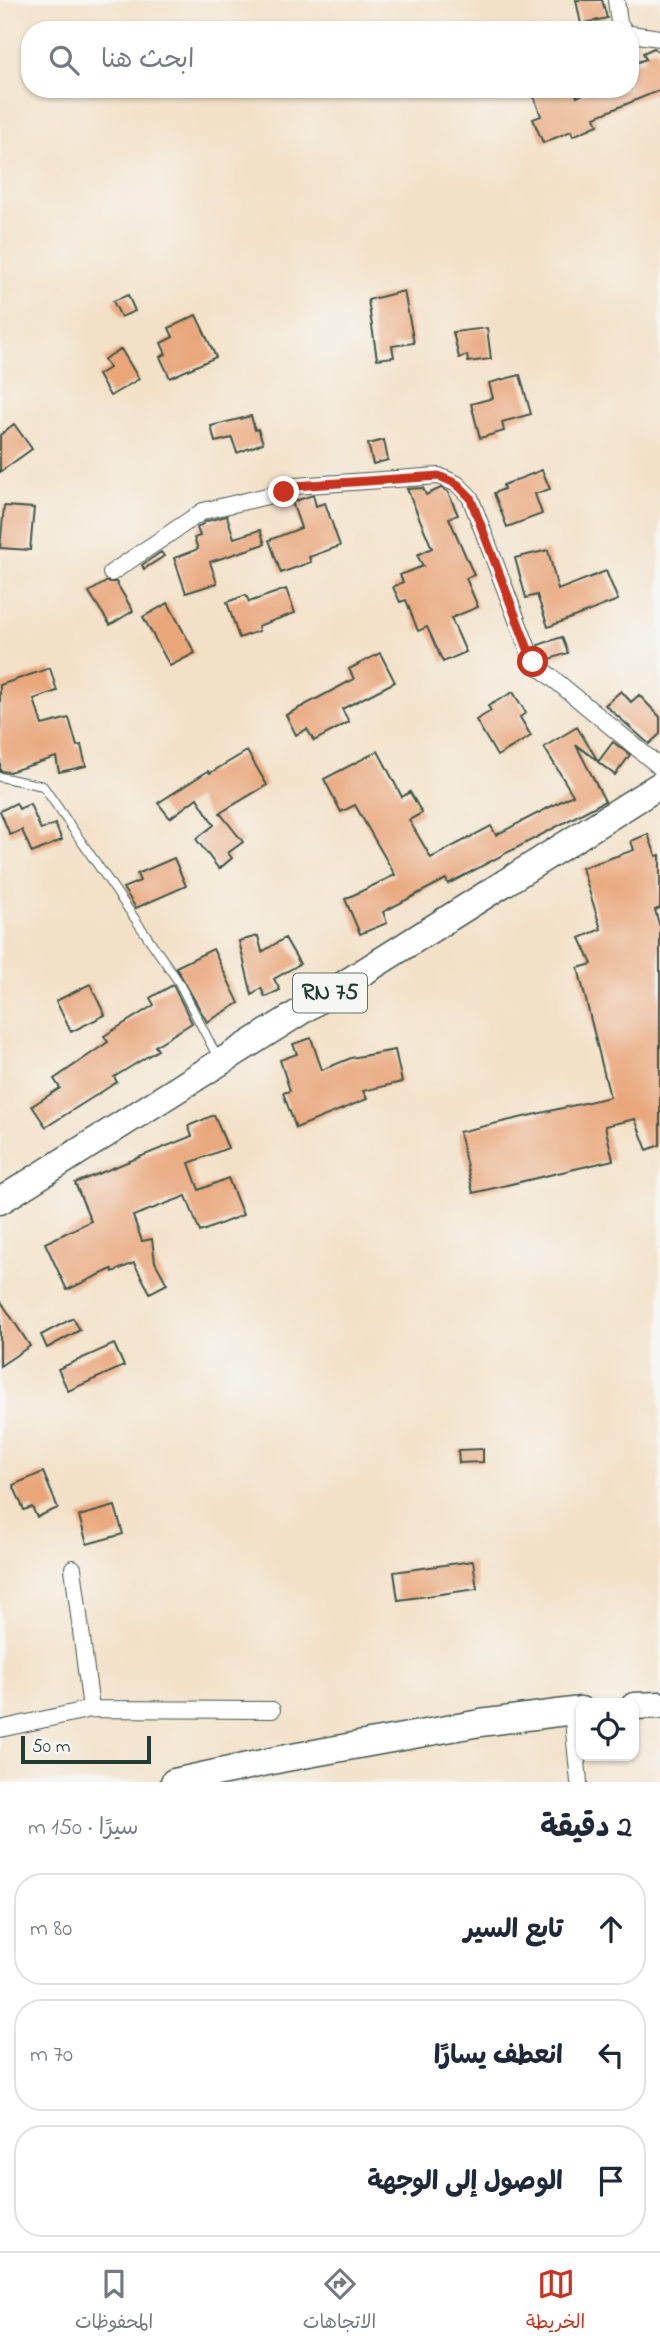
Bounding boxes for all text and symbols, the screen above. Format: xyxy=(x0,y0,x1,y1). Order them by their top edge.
search box xyxy=(21,21,639,98)
icon: search xyxy=(45,41,83,79)
text: ابحث هنا xyxy=(101,42,194,80)
route end xyxy=(268,476,299,507)
route start xyxy=(517,646,548,677)
road number: RN 75 xyxy=(293,974,367,1012)
map controls xyxy=(576,1698,639,1761)
button: locate xyxy=(576,1698,639,1761)
scale bar xyxy=(21,1733,150,1765)
text: 50 m xyxy=(32,1734,71,1761)
text: 2 دقيقة xyxy=(540,1807,632,1851)
text: سيرًا · 150 m xyxy=(28,1812,138,1845)
icon: ahead xyxy=(592,1910,630,1948)
text: تابع السير xyxy=(464,1912,563,1950)
text: 80 m xyxy=(30,1913,72,1946)
icon: left xyxy=(592,2036,630,2074)
text: انعطف يسارًا xyxy=(434,2038,563,2076)
text: 70 m xyxy=(30,2039,73,2072)
icon: arrive xyxy=(592,2162,630,2200)
text: الوصول إلى الوجهة xyxy=(367,2164,563,2202)
tab: المحفوظات xyxy=(75,2265,153,2338)
tab: الاتجاهات xyxy=(303,2265,376,2338)
tab: الخريطة xyxy=(526,2265,585,2338)

